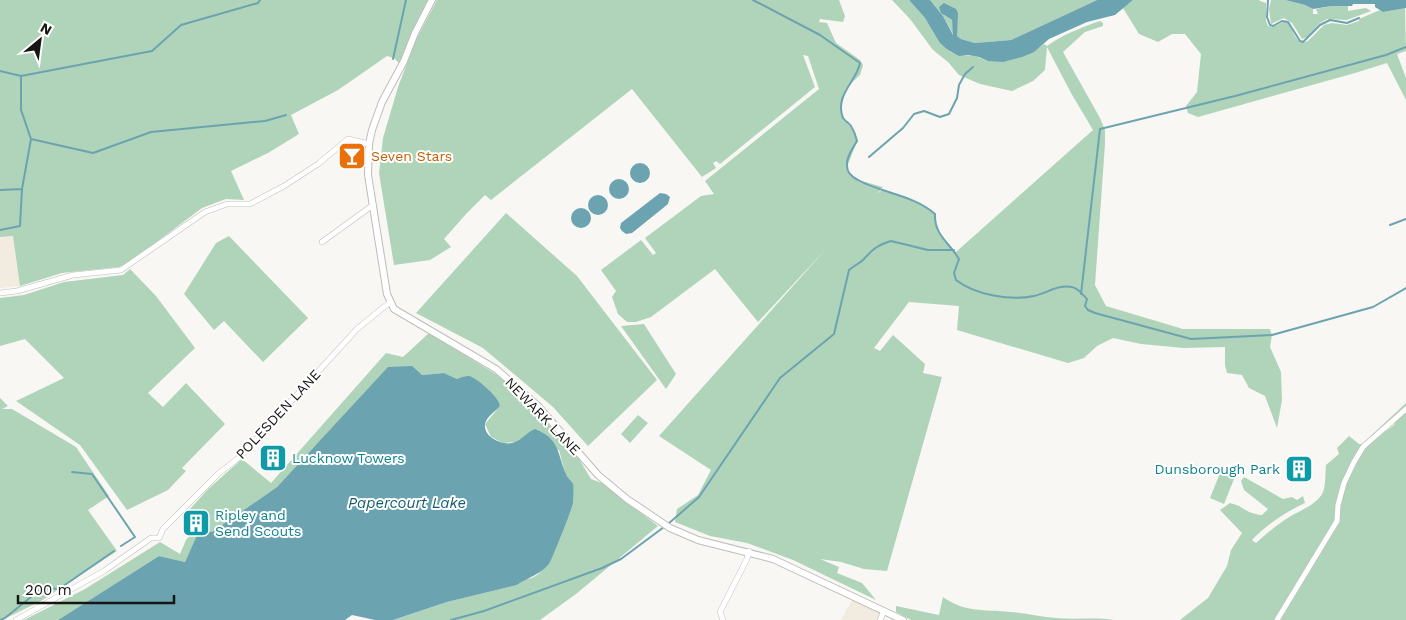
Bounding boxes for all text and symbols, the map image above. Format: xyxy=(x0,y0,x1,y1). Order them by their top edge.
north arrow xyxy=(15,15,65,65)
text: N xyxy=(38,19,55,38)
bar icon: Seven Stars xyxy=(337,141,367,171)
place label: Seven Stars xyxy=(371,148,452,164)
street label: POLESDEN LANE xyxy=(233,366,324,462)
street label: NEWARK LANE xyxy=(502,374,584,458)
building icon: Lucknow Towers xyxy=(258,443,288,473)
place label: Lucknow Towers xyxy=(292,450,405,466)
building icon: Dunsborough Park xyxy=(1284,454,1314,484)
place label: Dunsborough Park xyxy=(1155,461,1280,477)
water label: Papercourt Lake xyxy=(348,494,466,512)
place label: Ripley and Send Scouts xyxy=(215,507,301,539)
building icon: Ripley and Send Scouts xyxy=(181,508,211,538)
scale bar xyxy=(18,572,174,604)
text: 200 m xyxy=(25,581,72,599)

